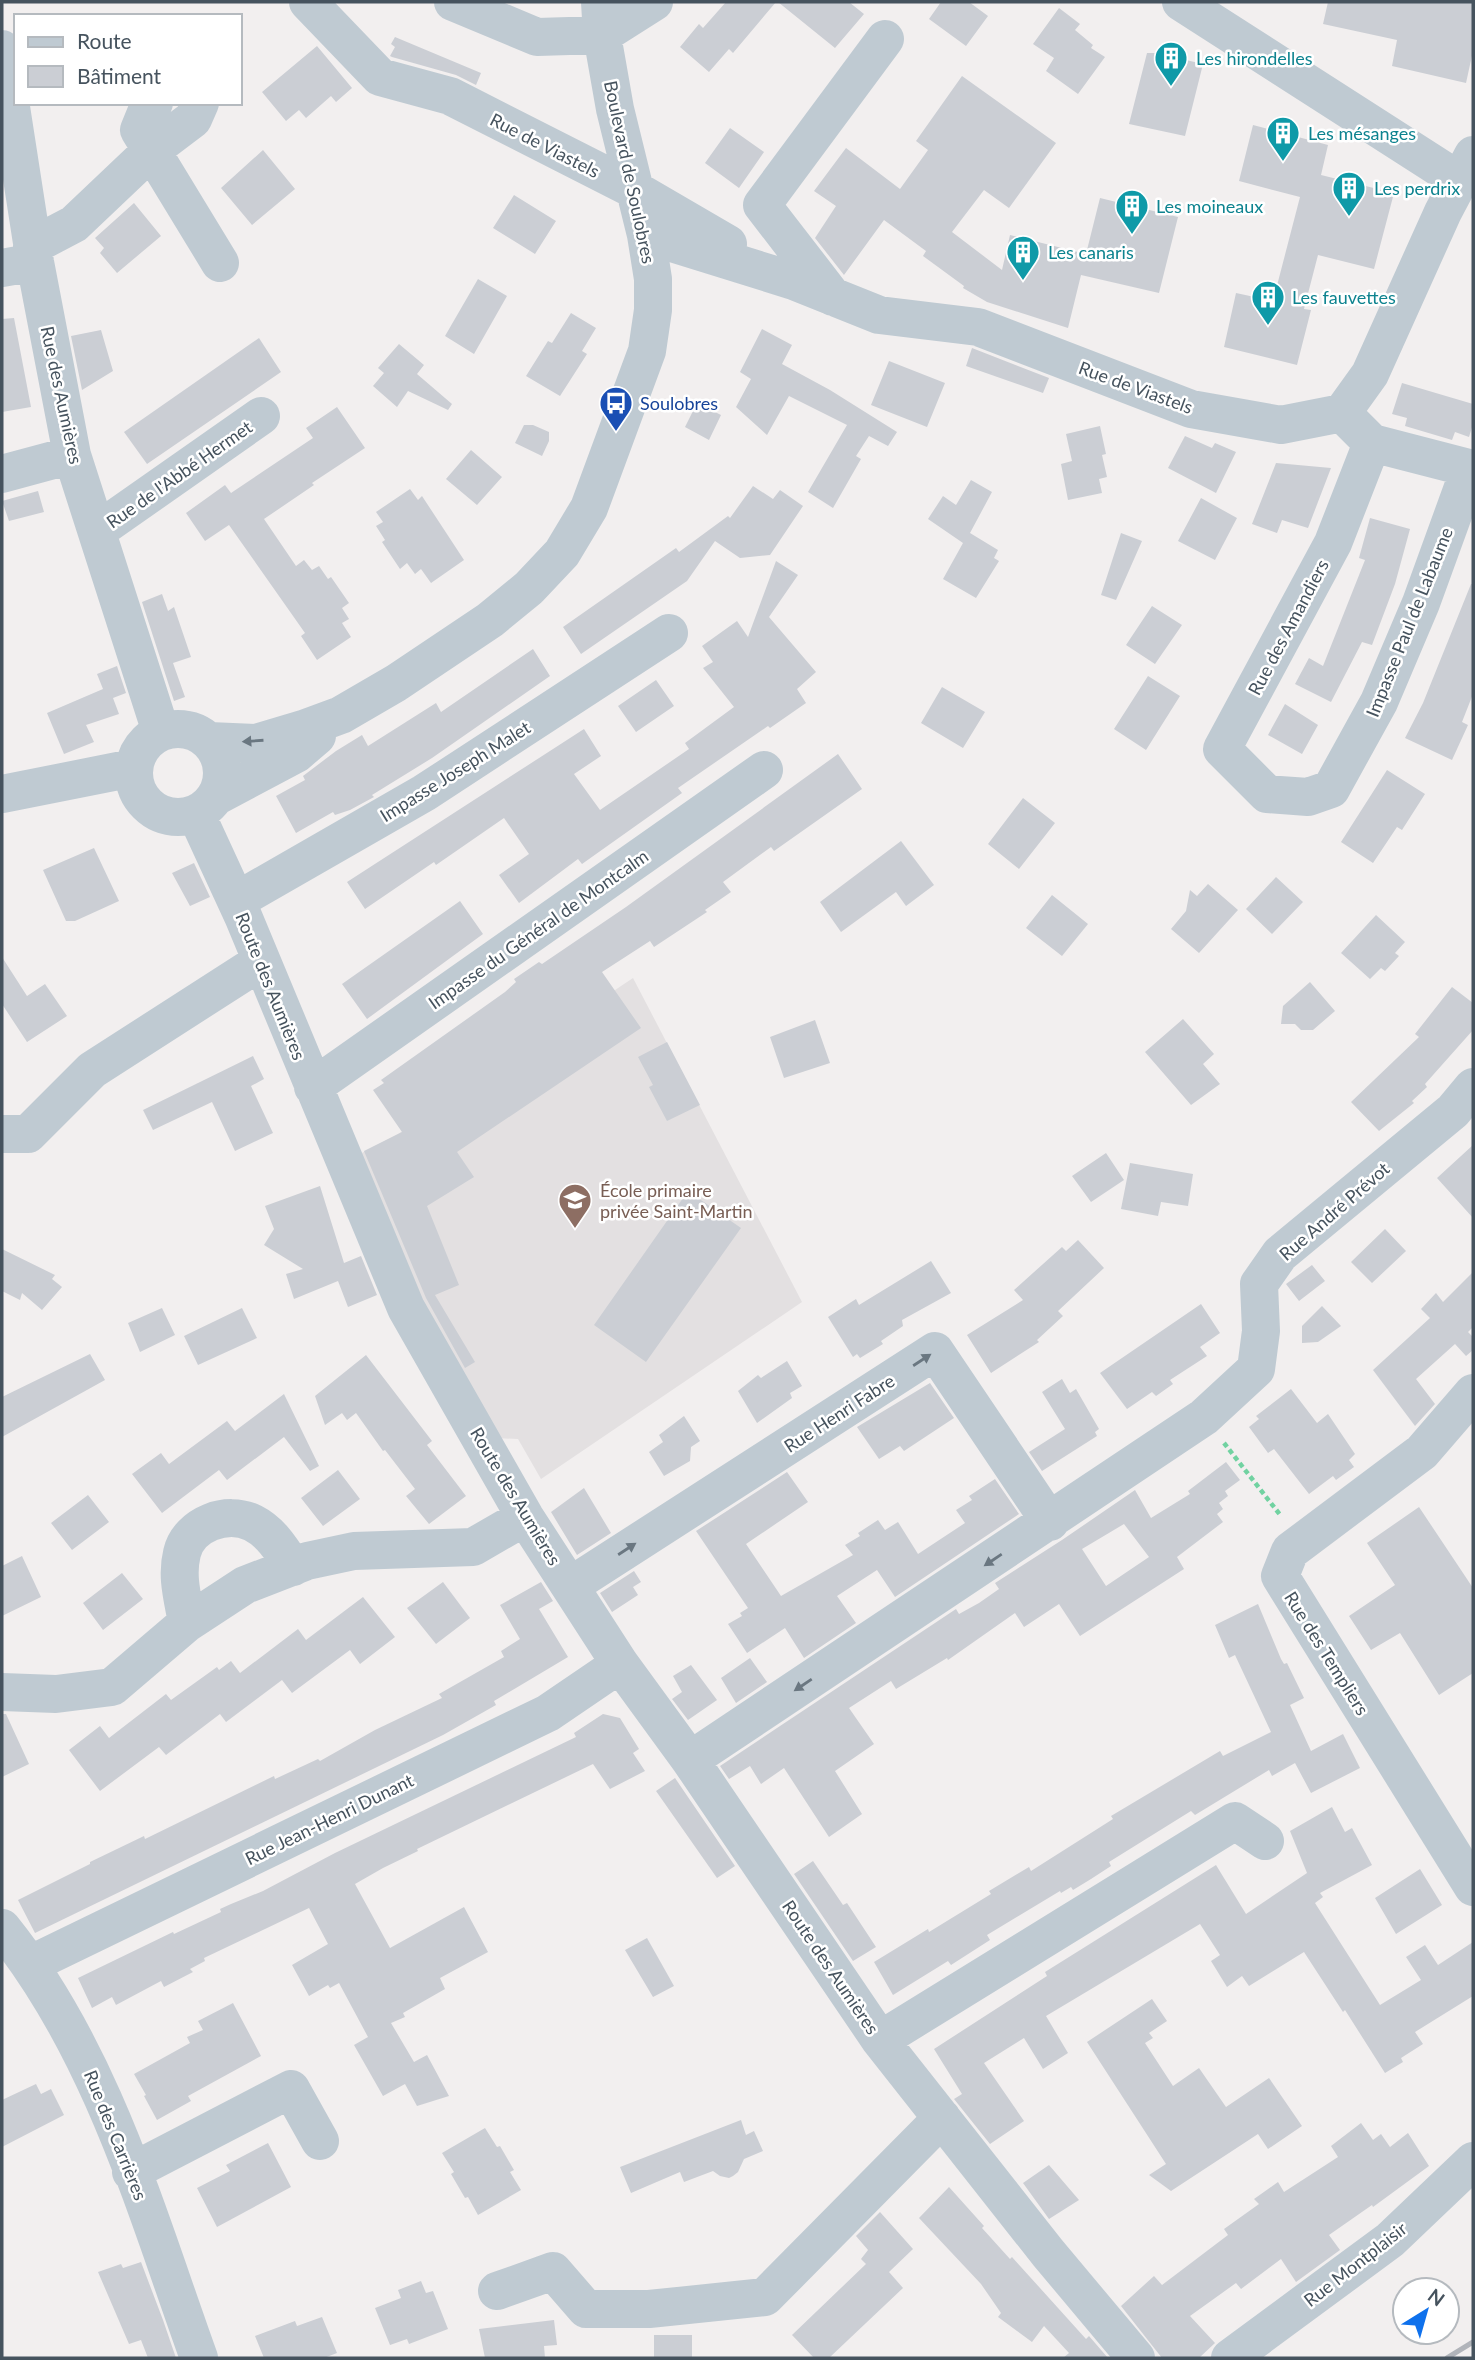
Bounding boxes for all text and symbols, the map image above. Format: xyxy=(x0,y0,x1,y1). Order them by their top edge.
legend xyxy=(14,14,242,105)
text: Route xyxy=(77,28,132,53)
building icon: Les hirondelles xyxy=(1152,39,1190,88)
place label: Les hirondelles xyxy=(1196,47,1313,69)
text: Bâtiment xyxy=(77,63,162,88)
street label: Boulevard de Soulobres xyxy=(600,79,660,266)
street label: Rue de Viastels xyxy=(487,108,604,182)
building icon: Les mésanges xyxy=(1264,114,1302,163)
place label: Les mésanges xyxy=(1308,122,1416,144)
building icon: Les perdrix xyxy=(1330,169,1368,218)
place label: Les perdrix xyxy=(1374,177,1460,199)
building icon: Les moineaux xyxy=(1113,187,1151,236)
place label: Les moineaux xyxy=(1156,195,1263,217)
building icon: Les canaris xyxy=(1004,233,1042,282)
place label: Les canaris xyxy=(1048,241,1134,263)
building icon: Les fauvettes xyxy=(1249,278,1287,327)
place label: Les fauvettes xyxy=(1292,286,1396,308)
street label: Rue des Aumières xyxy=(37,324,87,466)
street label: Rue de Viastels xyxy=(1076,356,1196,418)
bus stop icon: Soulobres xyxy=(597,384,635,433)
place label: Soulobres xyxy=(640,392,718,414)
street label: Rue de l'Abbé Hermet xyxy=(102,415,257,533)
street label: Impasse Paul de Labaume xyxy=(1361,524,1457,720)
street label: Rue des Amandiers xyxy=(1243,555,1333,699)
street label: Impasse Joseph Malet xyxy=(376,716,535,826)
one-way arrow xyxy=(242,736,264,747)
street label: Impasse du Général de Montcalm xyxy=(424,844,652,1014)
street label: Route des Aumières xyxy=(231,909,311,1063)
street label: Rue André Prévot xyxy=(1274,1157,1394,1265)
place label: École primaire privée Saint-Martin xyxy=(600,1179,753,1222)
school or university icon: École primaire privée Saint-Martin xyxy=(556,1181,594,1230)
one-way arrow xyxy=(912,1353,932,1366)
street label: Rue Henri Fabre xyxy=(780,1369,898,1457)
street label: Route des Aumières xyxy=(466,1423,566,1569)
one-way arrow xyxy=(618,1542,637,1555)
one-way arrow xyxy=(983,1553,1003,1566)
street label: Rue des Templiers xyxy=(1280,1587,1374,1719)
one-way arrow xyxy=(794,1678,813,1691)
street label: Rue Jean-Henri Dunant xyxy=(241,1768,417,1869)
street label: Route des Aumières xyxy=(778,1896,884,2038)
street label: Rue des Carrières xyxy=(80,2067,152,2203)
street label: Rue Montplaisir xyxy=(1299,2217,1411,2311)
north arrow xyxy=(1391,2276,1461,2346)
text: N xyxy=(1424,2283,1449,2311)

